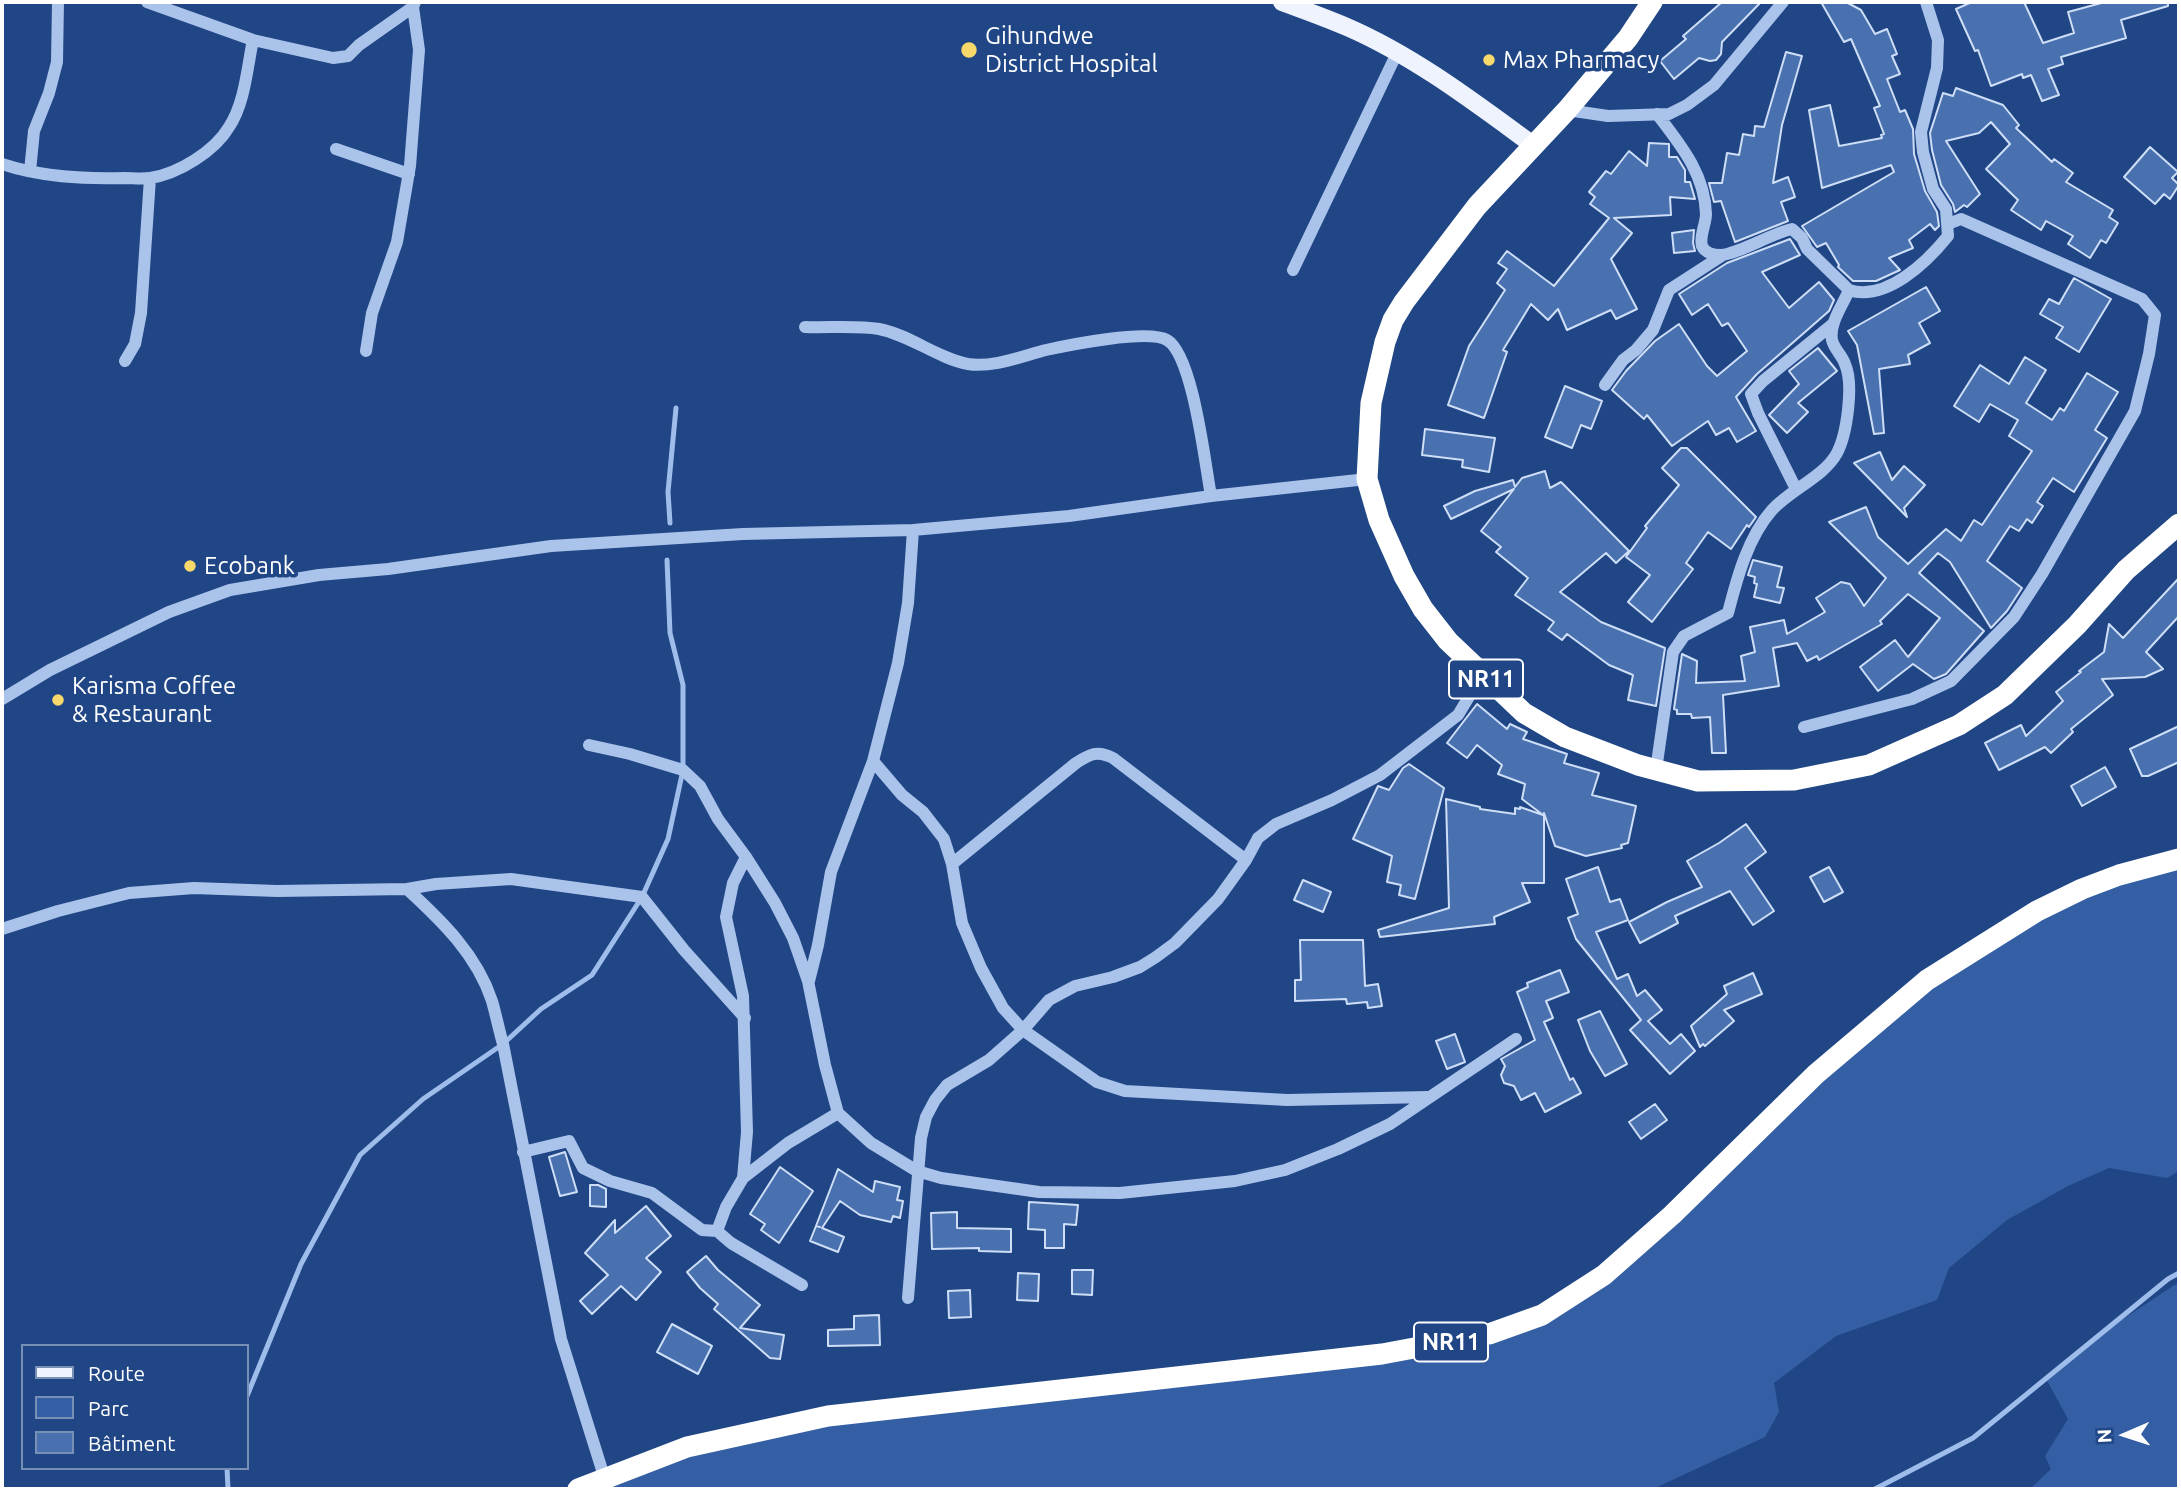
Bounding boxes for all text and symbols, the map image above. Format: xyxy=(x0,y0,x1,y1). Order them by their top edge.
place label: Gihundwe District Hospital xyxy=(985,22,1158,78)
marker: Gihundwe District Hospital xyxy=(959,40,979,60)
place label: Max Pharmacy xyxy=(1503,46,1659,74)
marker: Max Pharmacy xyxy=(1481,52,1497,68)
place label: Ecobank xyxy=(204,552,295,580)
marker: Ecobank xyxy=(182,558,198,574)
road number: NR11 xyxy=(1449,660,1523,698)
place label: Karisma Coffee & Restaurant xyxy=(72,672,236,728)
marker: Karisma Coffee & Restaurant xyxy=(50,692,66,708)
road number: NR11 xyxy=(1414,1322,1488,1362)
legend xyxy=(21,1344,248,1470)
text: Route xyxy=(88,1361,145,1385)
text: Parc xyxy=(88,1396,129,1420)
north arrow xyxy=(2090,1400,2160,1470)
text: N xyxy=(2093,1428,2115,1444)
text: Bâtiment xyxy=(88,1431,175,1455)

